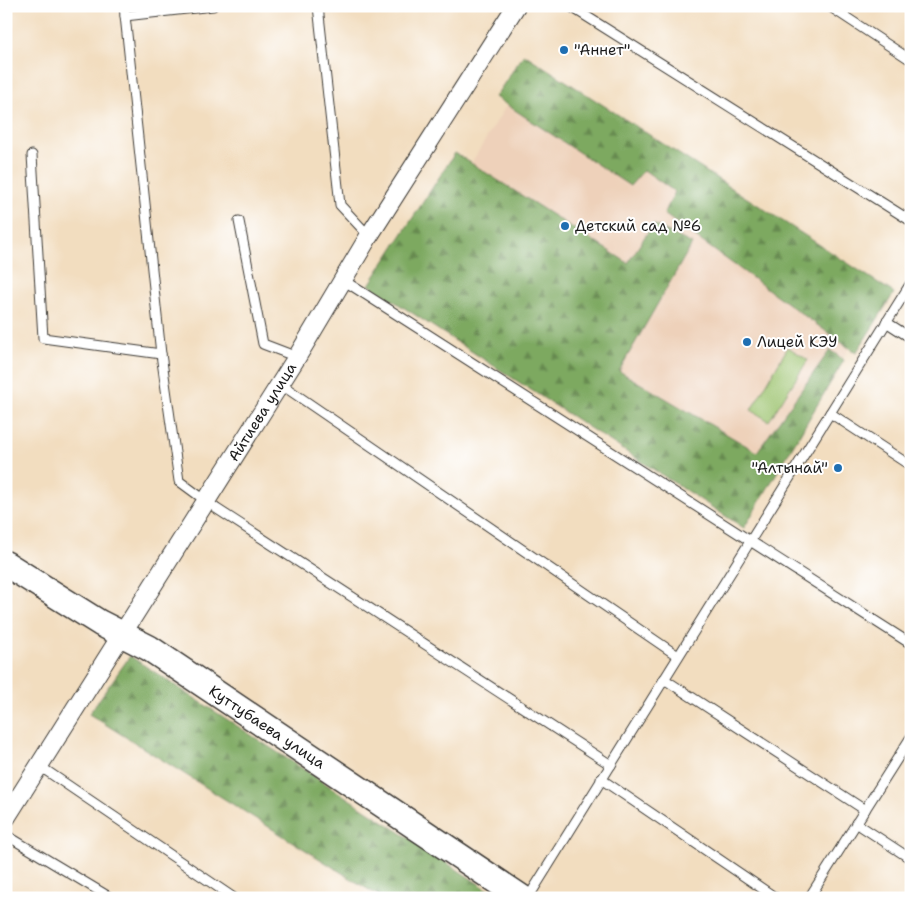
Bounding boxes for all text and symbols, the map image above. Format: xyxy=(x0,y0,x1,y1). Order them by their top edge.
place label: "Аннет" xyxy=(574,40,631,60)
marker: "Аннет" xyxy=(558,44,570,56)
place label: Детский сад №6 xyxy=(575,216,701,236)
marker: Детский сад №6 xyxy=(559,220,571,232)
place label: Лицей КЭУ xyxy=(757,332,837,352)
marker: Лицей КЭУ xyxy=(741,336,753,348)
street label: Айтиева улица xyxy=(224,358,301,465)
place label: "Алтынай" xyxy=(752,458,828,478)
marker: "Алтынай" xyxy=(832,462,844,474)
street label: Куттубаева улица xyxy=(205,681,330,774)

